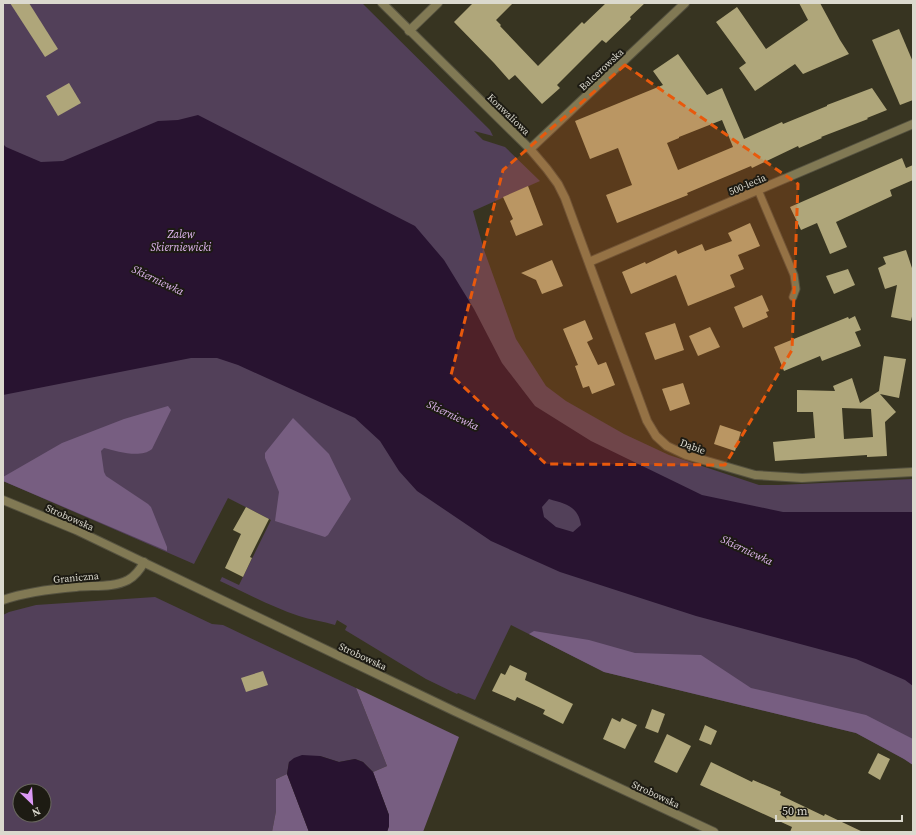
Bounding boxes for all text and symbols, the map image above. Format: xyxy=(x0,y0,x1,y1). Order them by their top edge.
street label: Balcerowska xyxy=(576,45,627,93)
street label: Konwaliowa xyxy=(485,91,533,139)
street label: 500-lecia xyxy=(727,170,769,198)
water label: Zalew Skierniewicki xyxy=(151,227,212,255)
water label: Skierniewka xyxy=(129,262,186,299)
water label: Skierniewka xyxy=(424,397,481,434)
street label: Dąbie xyxy=(678,436,707,457)
street label: Strobowska xyxy=(44,501,97,534)
water label: Skierniewka xyxy=(718,532,775,569)
street label: Graniczna xyxy=(53,569,100,586)
street label: Strobowska xyxy=(337,640,390,674)
street label: Strobowska xyxy=(630,778,683,812)
north arrow xyxy=(12,783,52,823)
scale bar xyxy=(776,797,902,823)
text: N xyxy=(29,803,43,820)
text: 50 m xyxy=(782,803,808,819)

